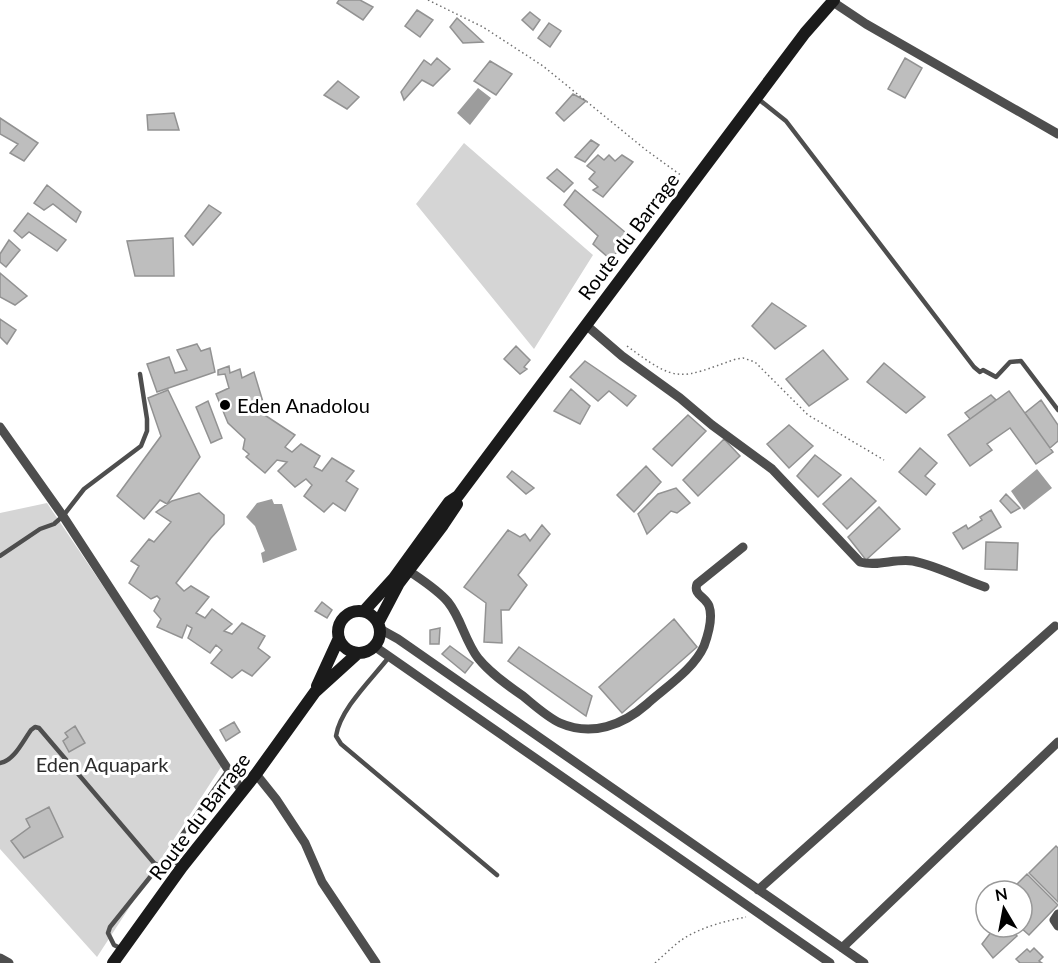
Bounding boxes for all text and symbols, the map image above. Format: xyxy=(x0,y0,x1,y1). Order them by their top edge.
street label: Route du Barrage xyxy=(573,168,683,304)
place label: Eden Anadolou xyxy=(237,393,370,417)
marker: Eden Anadolou xyxy=(218,398,232,412)
street label: Route du Barrage xyxy=(144,748,254,884)
park label: Eden Aquapark xyxy=(36,752,169,776)
north arrow xyxy=(974,879,1034,939)
text: N xyxy=(994,883,1009,904)

